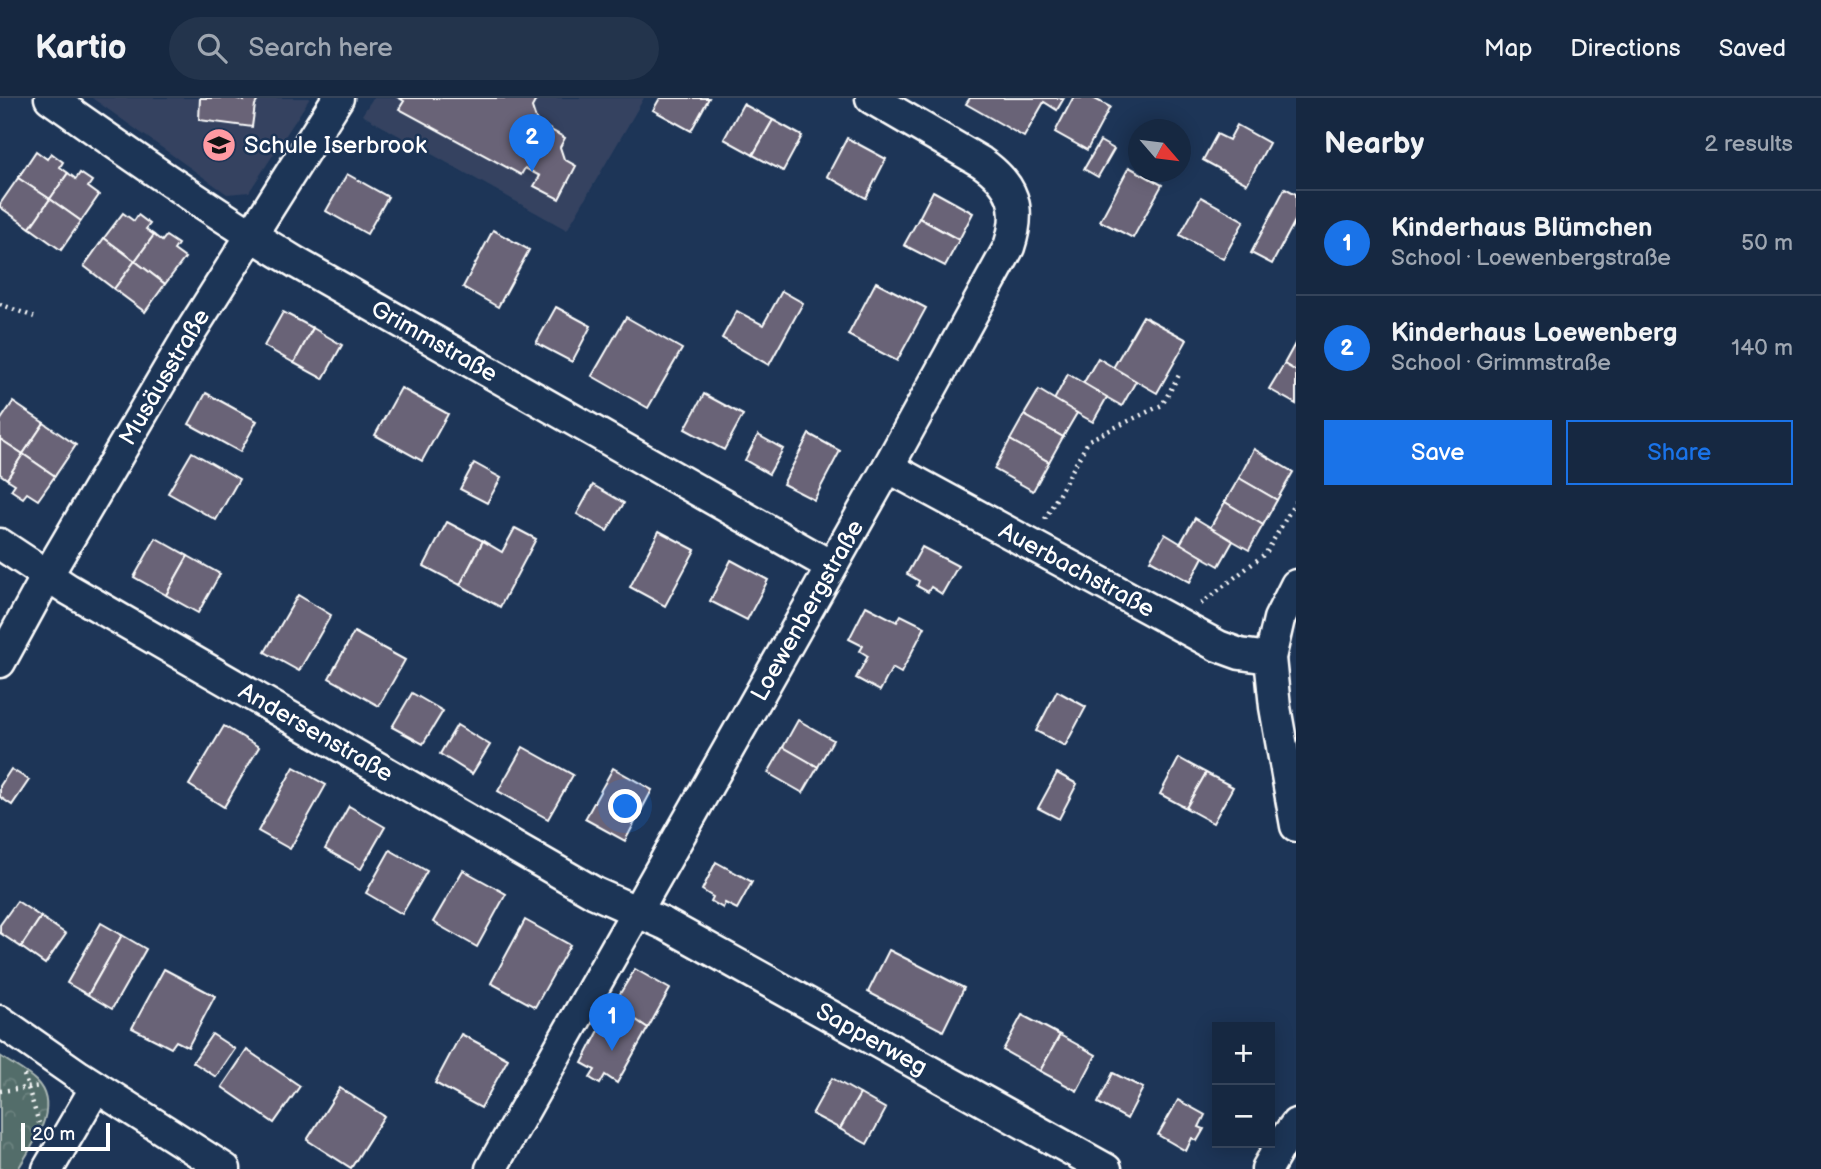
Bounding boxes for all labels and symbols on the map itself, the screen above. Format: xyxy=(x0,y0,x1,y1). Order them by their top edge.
pin: 2 xyxy=(509,114,555,172)
north arrow xyxy=(1128,119,1191,182)
school or university icon: Schule Iserbrook xyxy=(200,126,238,164)
place label: Schule Iserbrook xyxy=(244,131,427,160)
street label: Grimmstraße xyxy=(366,294,503,388)
street label: Musäusstraße xyxy=(113,303,216,450)
street label: Loewenbergstraße xyxy=(744,515,870,706)
street label: Auerbachstraße xyxy=(994,516,1160,623)
street label: Andersenstraße xyxy=(234,676,398,788)
your location xyxy=(608,789,642,823)
pin: 1 xyxy=(589,993,635,1051)
street label: Sapperweg xyxy=(811,996,933,1081)
scale bar xyxy=(21,1120,110,1152)

